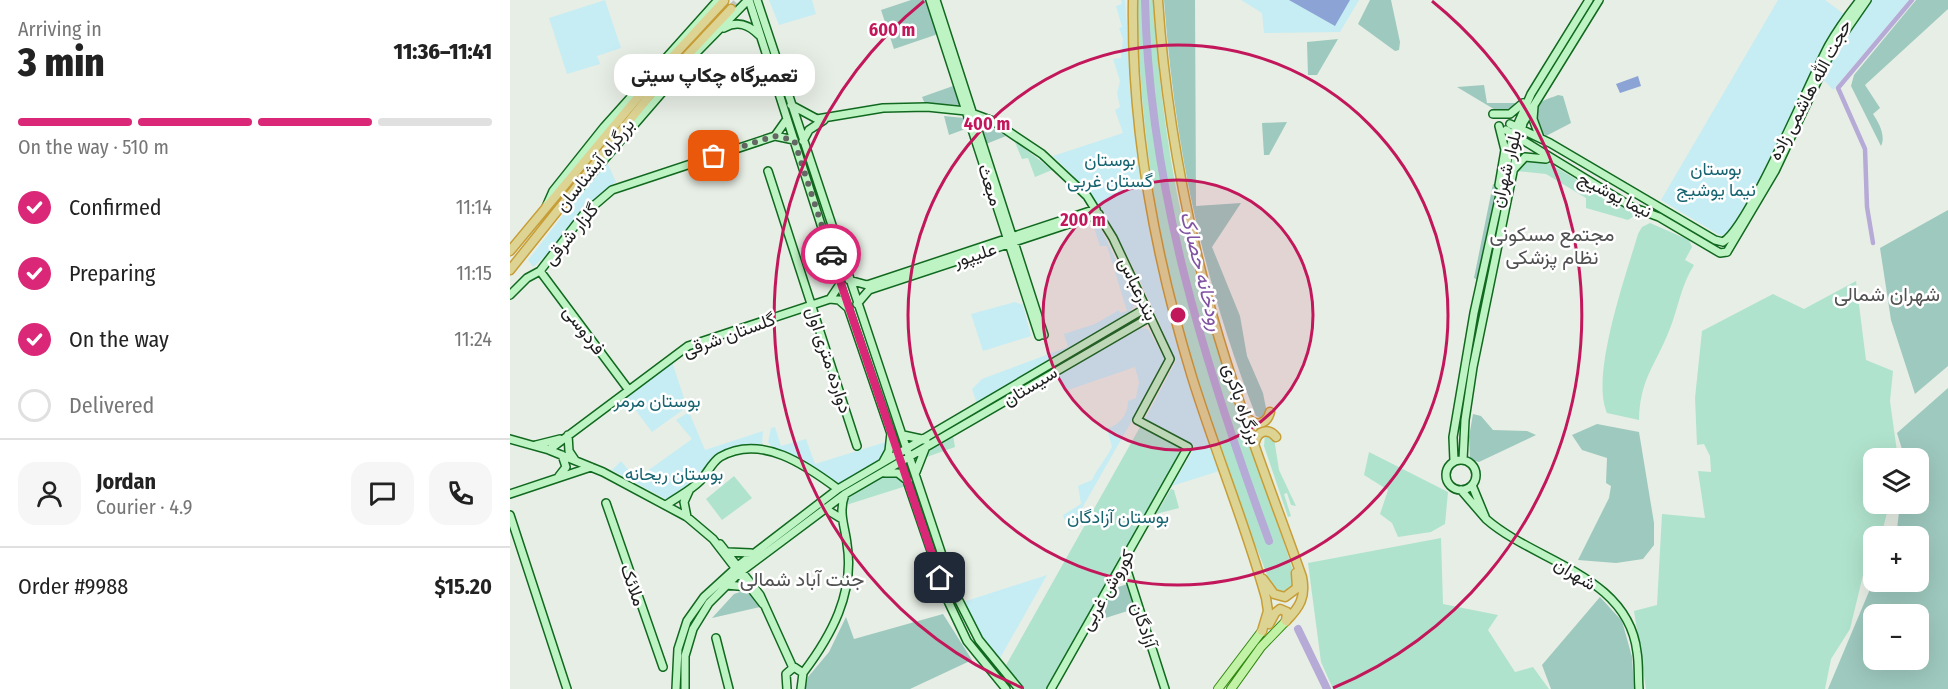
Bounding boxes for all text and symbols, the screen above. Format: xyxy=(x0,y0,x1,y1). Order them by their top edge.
street label: حجت الله هاشمی زاده xyxy=(1764,16,1856,164)
text: Arriving in xyxy=(18,17,102,41)
text: 600 m xyxy=(869,19,915,41)
text: 11:36–11:41 xyxy=(394,38,492,65)
text: 3 min xyxy=(18,40,105,86)
callout: تعمیرگاه چکاپ سیتی xyxy=(614,54,814,96)
text: تعمیرگاه چکاپ سیتی xyxy=(631,63,798,87)
text: 400 m xyxy=(964,113,1010,135)
street label: بزرگراه آبشناسان xyxy=(551,114,639,216)
street label: بلوار شهران xyxy=(1486,128,1526,210)
pin xyxy=(688,130,739,181)
text: On the way · 510 m xyxy=(18,135,169,159)
icon: bag xyxy=(697,139,730,172)
park label: بوستان گستان غربی xyxy=(1067,149,1153,192)
park label: بوستان نیما یوشیج xyxy=(1676,158,1756,202)
street label: مبعث xyxy=(973,161,1007,209)
street label: نیما یوشیج xyxy=(1574,167,1655,224)
icon: check xyxy=(18,191,51,224)
text: Confirmed xyxy=(69,194,162,221)
text: 11:14 xyxy=(456,195,492,219)
street label: گلزار شرقی xyxy=(539,199,603,269)
text: 200 m xyxy=(1059,209,1106,231)
water label: رودخانه حصارک xyxy=(1175,209,1229,334)
district label: مجتمع مسکونی نظام پزشکی xyxy=(1490,222,1614,271)
courier xyxy=(801,224,861,284)
icon: car xyxy=(815,238,848,271)
street label: علیپور xyxy=(950,238,1000,274)
street label: بندرعباس xyxy=(1114,254,1162,324)
icon: check xyxy=(18,257,51,290)
text: Preparing xyxy=(69,260,155,287)
text: 11:15 xyxy=(456,261,492,285)
district label: شهران شمالی xyxy=(1834,282,1940,307)
street label: فردوسی xyxy=(558,301,610,359)
street label: دوارده متری اول xyxy=(801,304,857,416)
centre of rings xyxy=(1168,305,1188,325)
street label: گلستان شرقی xyxy=(680,308,778,362)
icon: check xyxy=(18,323,51,356)
text: On the way xyxy=(69,326,169,353)
text: 11:24 xyxy=(454,327,492,351)
street label: بزرگراه باکری xyxy=(1218,360,1266,448)
street label: سیستان xyxy=(999,361,1061,411)
park label: بوستان مرمر xyxy=(612,390,701,412)
text: Delivered xyxy=(69,392,154,419)
map controls xyxy=(1863,448,1929,670)
button: layers xyxy=(1863,448,1929,514)
button: person xyxy=(18,462,81,525)
button: chat xyxy=(351,462,414,525)
button: phone xyxy=(429,462,492,525)
park label: بوستان ریحانه xyxy=(625,463,723,485)
text: Jordan xyxy=(96,468,156,495)
text: Courier · 4.9 xyxy=(96,495,192,519)
park label: بوستان آزادگان xyxy=(1067,506,1169,528)
button: + xyxy=(1863,526,1929,592)
street label: کوروش غربی xyxy=(1075,546,1139,634)
pin xyxy=(914,552,965,603)
street label: شهران xyxy=(1550,553,1600,595)
street label: ملائک xyxy=(616,561,650,609)
icon: home xyxy=(923,561,956,594)
district label: جنت‌ آباد شمالی xyxy=(740,567,864,591)
text: Order #9988 xyxy=(18,573,128,600)
text: $15.20 xyxy=(434,573,492,600)
street label: آزادگان xyxy=(1126,599,1162,652)
button: − xyxy=(1863,604,1929,670)

